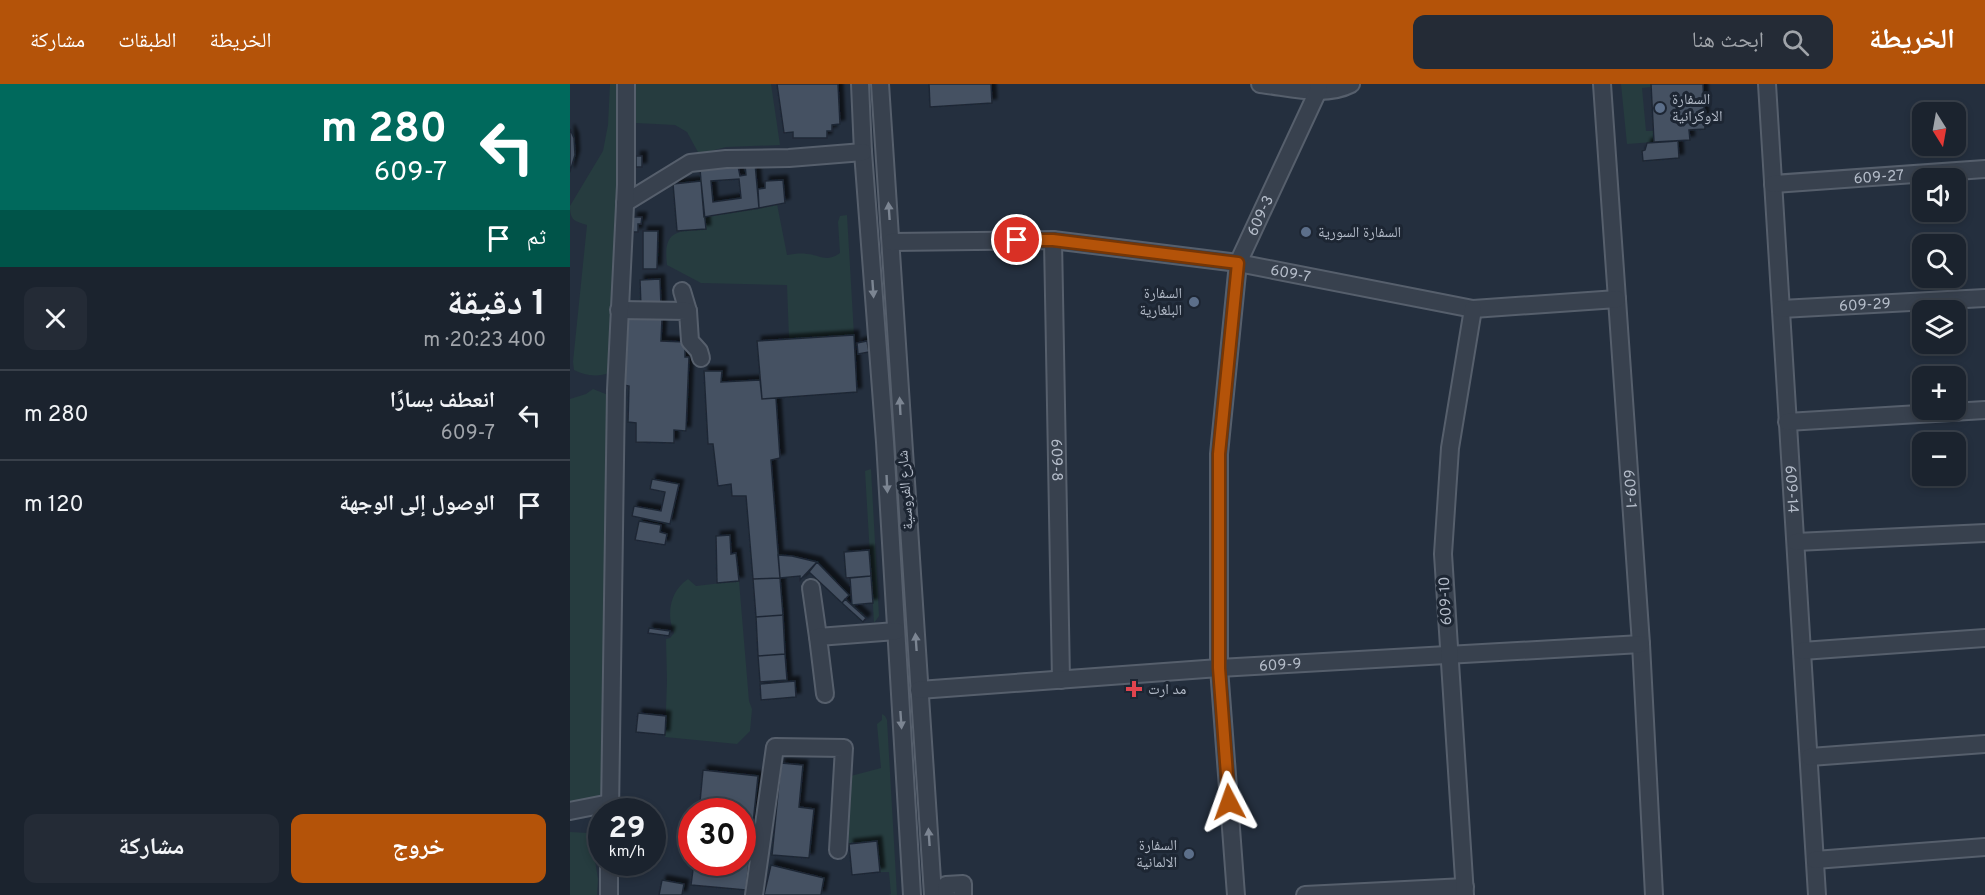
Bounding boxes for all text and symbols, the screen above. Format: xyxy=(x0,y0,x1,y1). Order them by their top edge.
search box xyxy=(1413,15,1833,69)
text: الخريطة xyxy=(1869,23,1955,59)
icon: search xyxy=(1779,26,1812,59)
text: مشاركة xyxy=(30,28,85,55)
text: الطبقات xyxy=(118,28,177,55)
text: الخريطة xyxy=(210,28,271,55)
text: ابحث هنا xyxy=(1692,28,1764,55)
place label: السفارة الاوكرانية xyxy=(1672,91,1723,127)
marker: السفارة الاوكرانية xyxy=(1653,101,1667,115)
north arrow xyxy=(1912,102,1966,156)
map controls xyxy=(1912,102,1966,486)
text: 280 m xyxy=(321,104,447,157)
icon: left xyxy=(468,108,546,186)
text: 609-7 xyxy=(374,156,447,190)
street label: 609-27 xyxy=(1853,167,1905,189)
button: sound xyxy=(1912,168,1966,222)
street label: 609-3 xyxy=(1244,193,1279,239)
one-way arrow xyxy=(884,201,894,220)
pin xyxy=(991,214,1042,265)
icon: arrive xyxy=(482,222,515,255)
icon: arrive xyxy=(1000,223,1033,256)
place label: السفارة السورية xyxy=(1318,224,1401,243)
text: ثم xyxy=(527,225,546,252)
marker: السفارة السورية xyxy=(1299,225,1313,239)
button: search xyxy=(1912,234,1966,288)
street label: 609-7 xyxy=(1268,262,1312,288)
one-way arrow xyxy=(869,280,878,299)
text: 1 دقيقة xyxy=(447,282,546,328)
place label: السفارة البلغارية xyxy=(1139,285,1182,321)
button: close xyxy=(24,287,87,350)
marker: السفارة البلغارية xyxy=(1187,295,1201,309)
street label: 609-29 xyxy=(1839,295,1891,317)
button: layers xyxy=(1912,300,1966,354)
text: 400 m · 20:23 xyxy=(423,328,546,354)
button: + xyxy=(1912,366,1966,420)
text: انعطف يسارًا xyxy=(390,388,495,415)
one-way arrow xyxy=(895,396,905,415)
icon: left xyxy=(513,399,546,432)
text: 280 m xyxy=(24,402,89,429)
text: 609-7 xyxy=(441,421,495,447)
button: − xyxy=(1912,432,1966,486)
street label: 609-8 xyxy=(1046,438,1065,482)
street label: شارع الفروسية xyxy=(894,449,919,530)
street label: 609-14 xyxy=(1780,465,1801,514)
street label: 609-1 xyxy=(1618,469,1640,509)
one-way arrow xyxy=(883,474,892,493)
icon: arrive xyxy=(513,489,546,522)
text: الوصول إلى الوجهة xyxy=(339,491,495,518)
text: 120 m xyxy=(24,492,84,519)
street label: 609-10 xyxy=(1436,576,1457,626)
one-way arrow xyxy=(911,633,920,652)
street label: 609-9 xyxy=(1258,655,1302,677)
marker: مد ارت xyxy=(1125,680,1143,698)
place label: مد ارت xyxy=(1148,681,1187,700)
one-way arrow xyxy=(896,711,906,730)
position arrow xyxy=(1197,770,1261,834)
speed limit sign: 30 xyxy=(678,798,756,876)
text: 29 xyxy=(609,811,645,848)
button: مشاركة xyxy=(24,814,279,883)
button: خروج xyxy=(291,814,546,883)
one-way arrow xyxy=(924,827,934,846)
place label: السفارة الالمانية xyxy=(1136,837,1177,873)
text: km/h xyxy=(609,843,645,862)
marker: السفارة الالمانية xyxy=(1182,847,1196,861)

